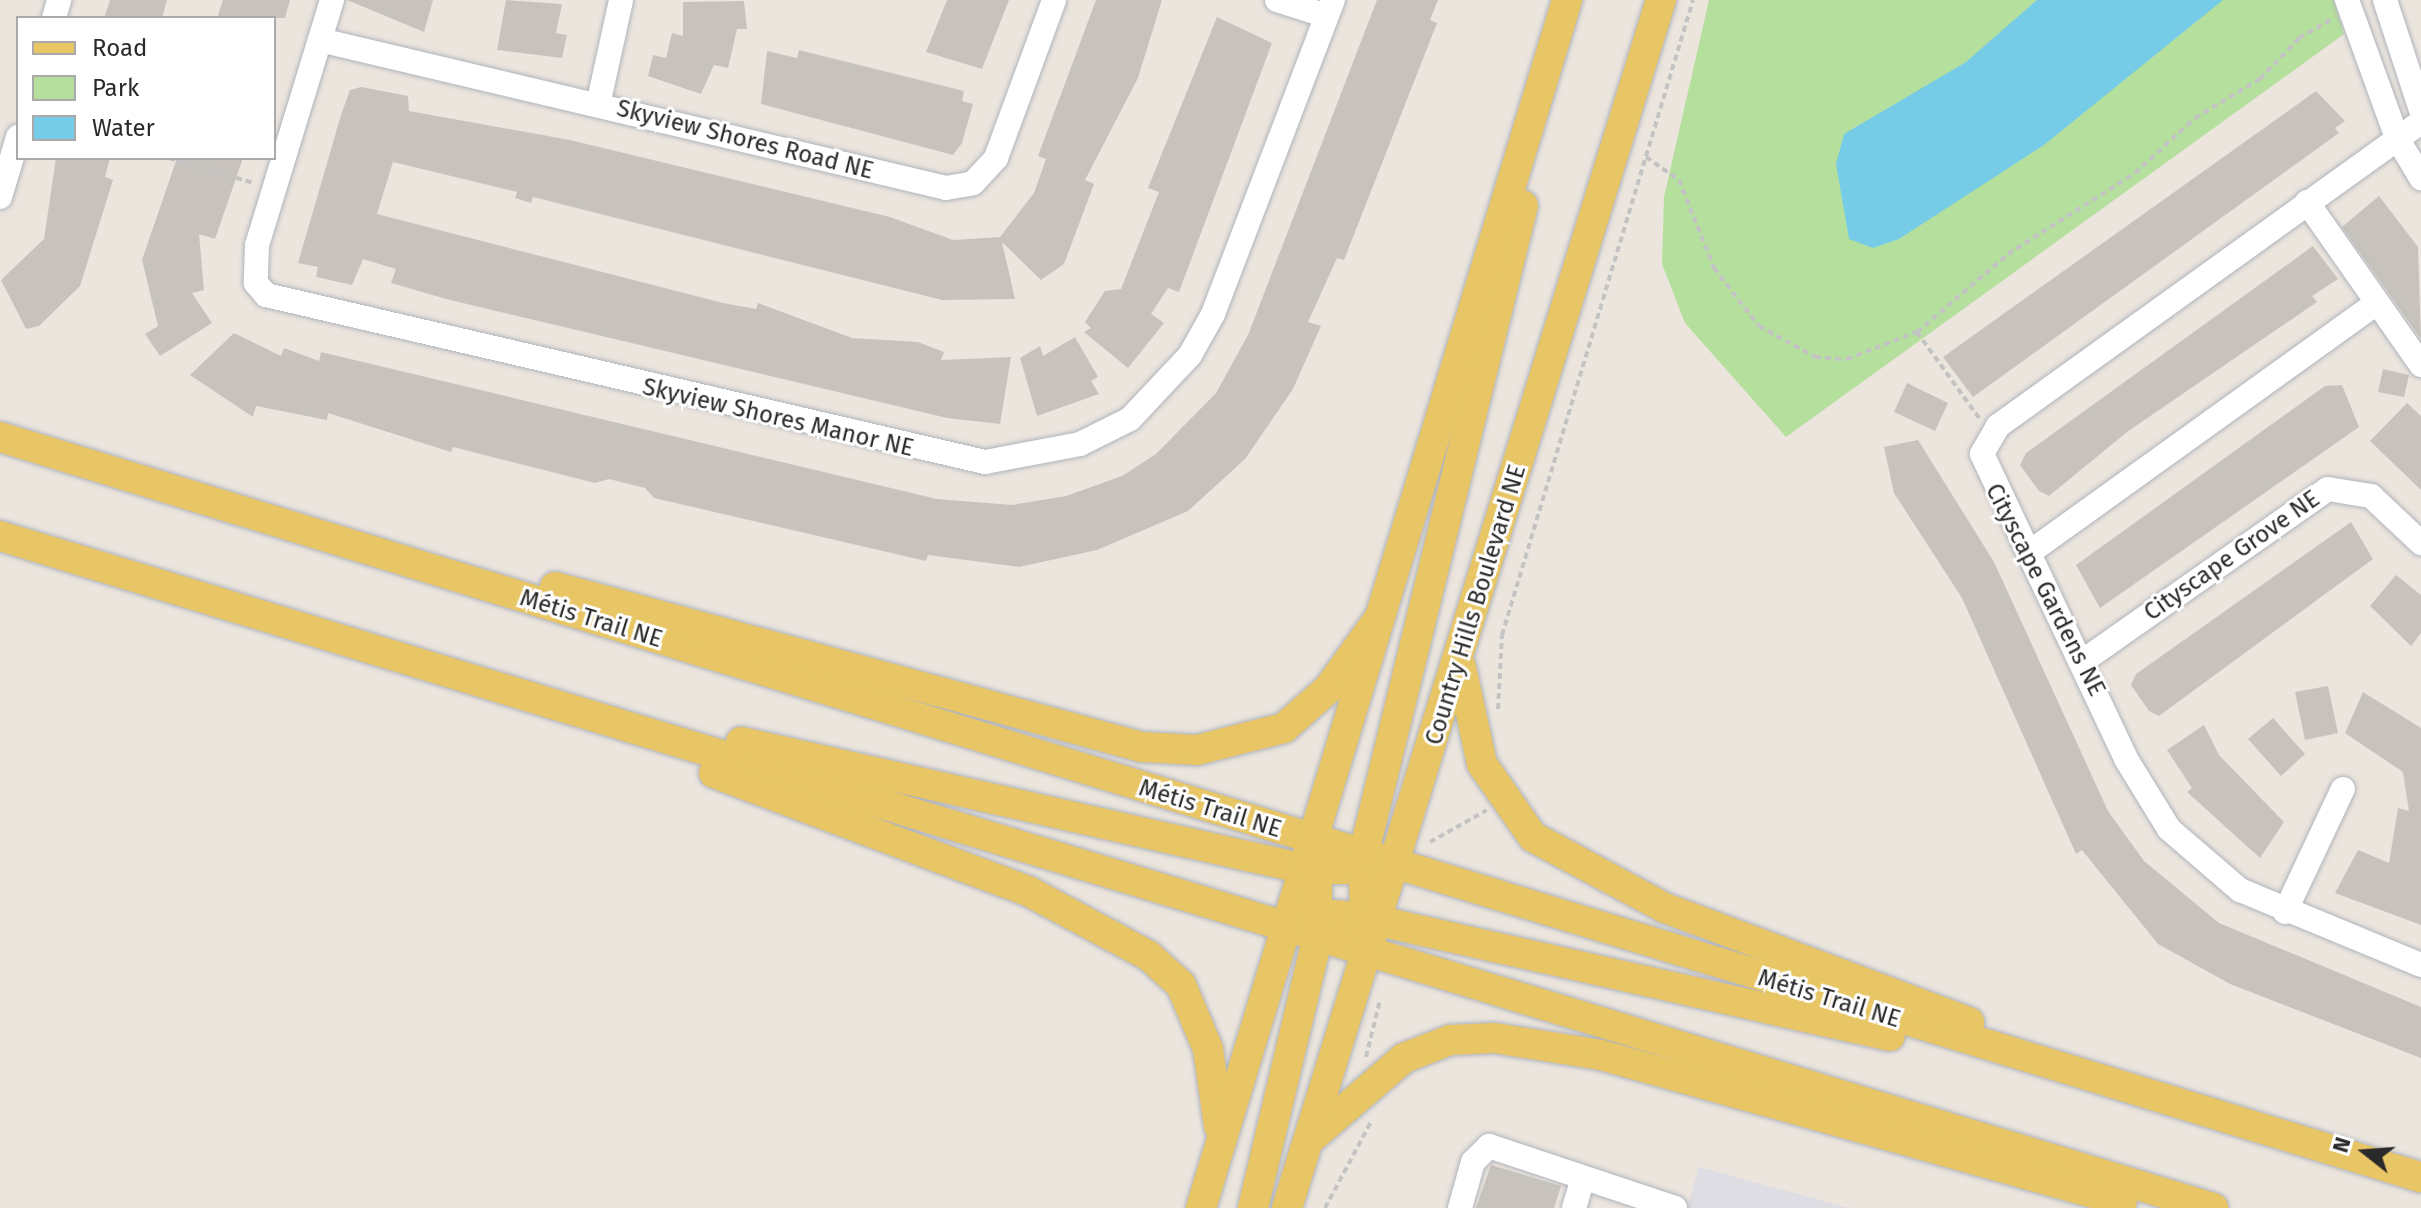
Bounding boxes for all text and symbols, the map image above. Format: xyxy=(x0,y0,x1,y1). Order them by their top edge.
legend xyxy=(16,16,276,160)
text: Road xyxy=(92,34,147,62)
text: Park xyxy=(92,74,139,102)
street label: Skyview Shores Road NE xyxy=(614,94,876,186)
text: Water xyxy=(92,114,155,142)
street label: Skyview Shores Manor NE xyxy=(640,373,916,463)
street label: Country Hills Boulevard NE xyxy=(1420,462,1532,748)
street label: Cityscape Gardens NE xyxy=(1979,479,2111,701)
street label: Cityscape Grove NE xyxy=(2139,485,2325,627)
street label: Métis Trail NE xyxy=(516,584,666,654)
street label: Métis Trail NE xyxy=(1135,774,1285,844)
street label: Métis Trail NE xyxy=(1754,964,1904,1034)
north arrow xyxy=(2325,1112,2405,1192)
text: N xyxy=(2327,1134,2357,1156)

